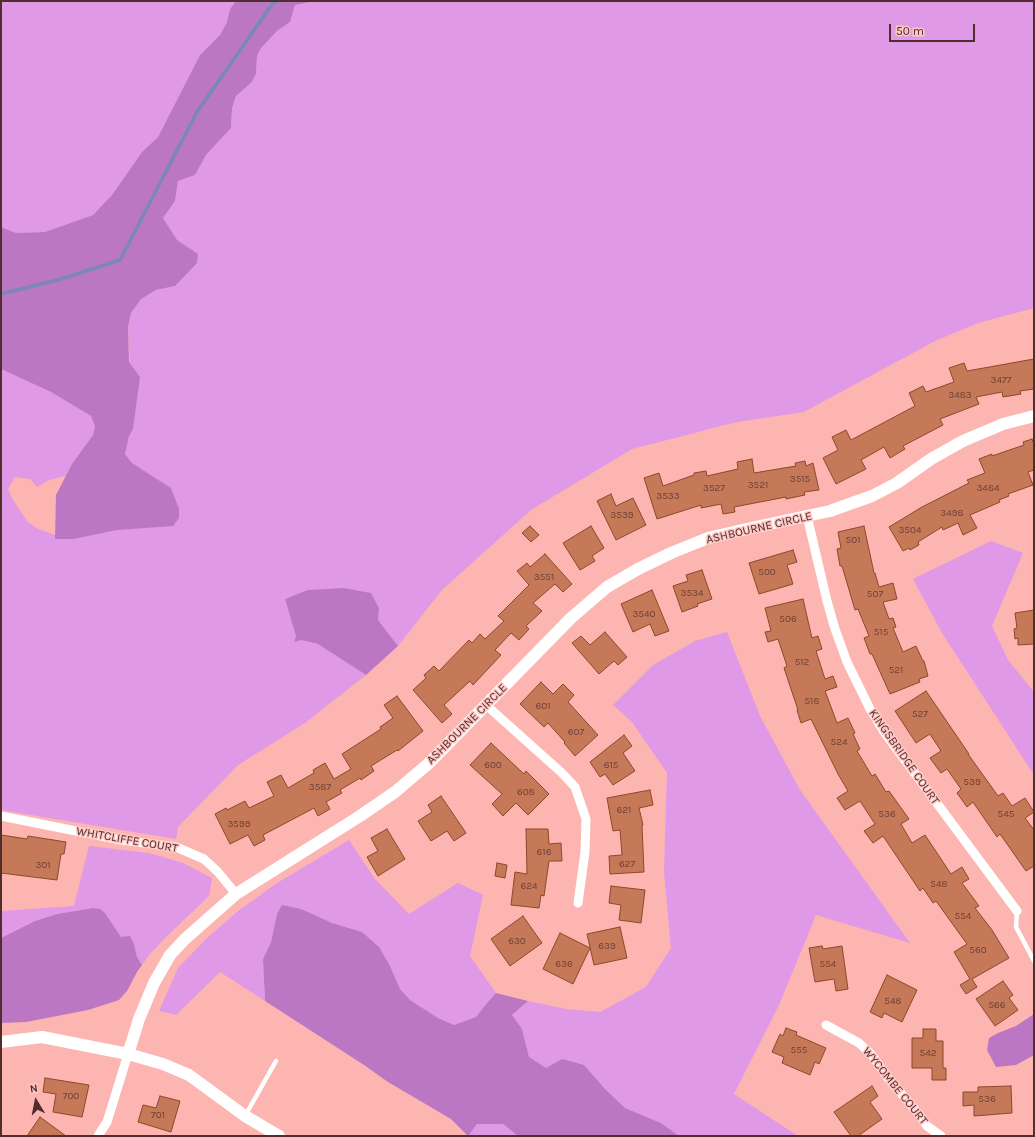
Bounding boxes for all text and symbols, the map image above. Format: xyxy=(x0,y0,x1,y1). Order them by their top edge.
scale bar xyxy=(891,16,977,42)
text: 50 m xyxy=(896,24,924,38)
house number: 3477 xyxy=(991,374,1011,386)
house number: 3483 xyxy=(948,389,972,401)
house number: 3515 xyxy=(790,473,810,485)
house number: 3521 xyxy=(748,479,768,491)
house number: 3527 xyxy=(703,482,725,494)
house number: 3484 xyxy=(976,482,1000,494)
house number: 3533 xyxy=(656,490,680,502)
house number: 3498 xyxy=(940,507,964,519)
house number: 3539 xyxy=(610,509,634,521)
street label: ASHBOURNE CIRCLE xyxy=(705,509,813,547)
house number: 3504 xyxy=(898,524,922,536)
house number: 501 xyxy=(846,534,860,546)
house number: 500 xyxy=(758,566,776,578)
house number: 3551 xyxy=(534,571,554,583)
house number: 3534 xyxy=(680,587,704,599)
house number: 507 xyxy=(867,588,883,600)
house number: 3540 xyxy=(632,608,656,620)
house number: 506 xyxy=(779,613,797,625)
house number: 515 xyxy=(874,626,888,638)
house number: 512 xyxy=(795,656,809,668)
house number: 521 xyxy=(889,664,903,676)
street label: ASHBOURNE CIRCLE xyxy=(424,681,510,767)
house number: 518 xyxy=(804,695,820,707)
house number: 601 xyxy=(536,700,550,712)
street label: KINGSBRIDGE COURT xyxy=(866,706,942,808)
house number: 527 xyxy=(912,708,928,720)
house number: 607 xyxy=(568,726,584,738)
house number: 524 xyxy=(830,736,848,748)
house number: 600 xyxy=(484,759,502,771)
house number: 615 xyxy=(604,759,618,771)
house number: 539 xyxy=(963,776,981,788)
house number: 3587 xyxy=(309,781,331,793)
house number: 608 xyxy=(517,786,535,798)
house number: 621 xyxy=(617,804,631,816)
house number: 536 xyxy=(878,808,896,820)
house number: 545 xyxy=(998,808,1014,820)
house number: 3599 xyxy=(227,818,251,830)
street label: WHITCLIFFE COURT xyxy=(75,824,179,856)
house number: 616 xyxy=(537,846,551,858)
house number: 627 xyxy=(619,858,635,870)
house number: 301 xyxy=(35,859,51,871)
house number: 548 xyxy=(930,878,948,890)
house number: 624 xyxy=(520,880,538,892)
house number: 554 xyxy=(955,910,971,922)
house number: 630 xyxy=(508,935,526,947)
house number: 639 xyxy=(598,940,616,952)
house number: 560 xyxy=(969,944,987,956)
house number: 636 xyxy=(555,958,573,970)
house number: 554 xyxy=(820,958,836,970)
house number: 548 xyxy=(884,995,902,1007)
house number: 566 xyxy=(988,999,1006,1011)
house number: 555 xyxy=(791,1044,807,1056)
street label: WYCOMBE COURT xyxy=(859,1044,931,1128)
house number: 542 xyxy=(919,1047,937,1059)
north arrow xyxy=(16,1081,56,1121)
text: N xyxy=(29,1082,39,1096)
house number: 700 xyxy=(63,1090,79,1102)
house number: 536 xyxy=(978,1093,996,1105)
house number: 701 xyxy=(151,1109,165,1121)

